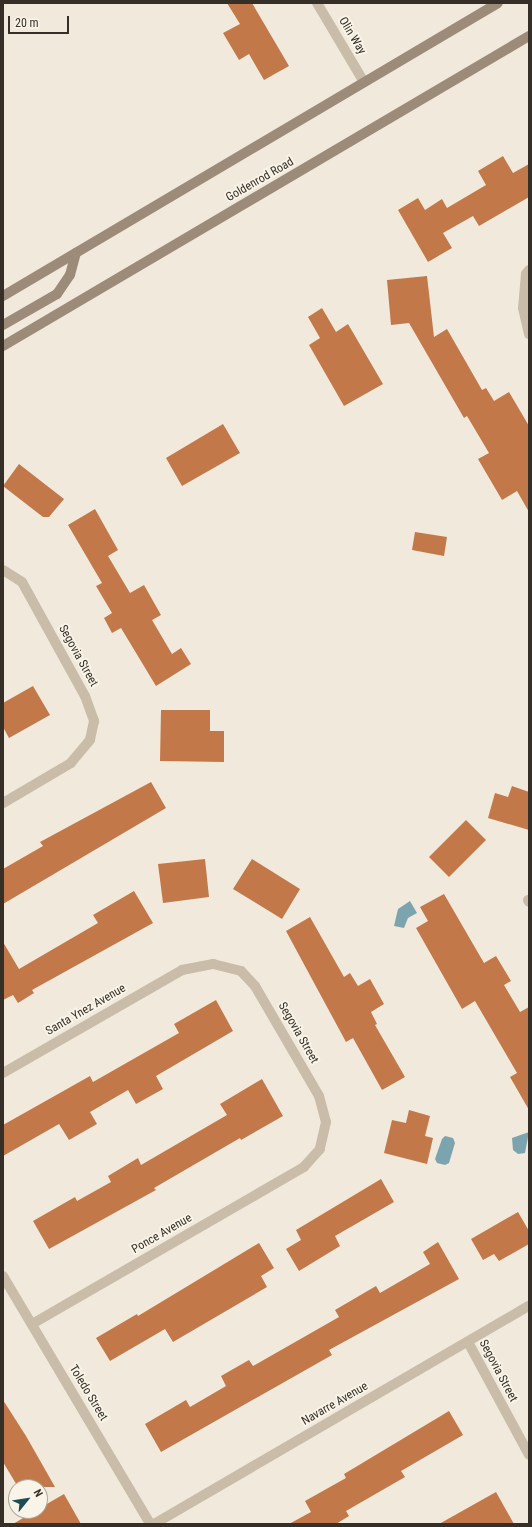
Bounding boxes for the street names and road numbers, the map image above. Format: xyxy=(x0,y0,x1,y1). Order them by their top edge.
street label: Olin Way xyxy=(335,15,369,57)
street label: Goldenrod Road xyxy=(224,155,296,205)
street label: Segovia Street xyxy=(55,623,101,689)
street label: Santa Ynez Avenue xyxy=(43,981,129,1039)
street label: Segovia Street xyxy=(275,1000,321,1066)
street label: Ponce Avenue xyxy=(129,1211,195,1257)
street label: Segovia Street xyxy=(476,1338,520,1404)
street label: Toledo Street xyxy=(66,1362,110,1424)
street label: Navarre Avenue xyxy=(299,1379,371,1429)

